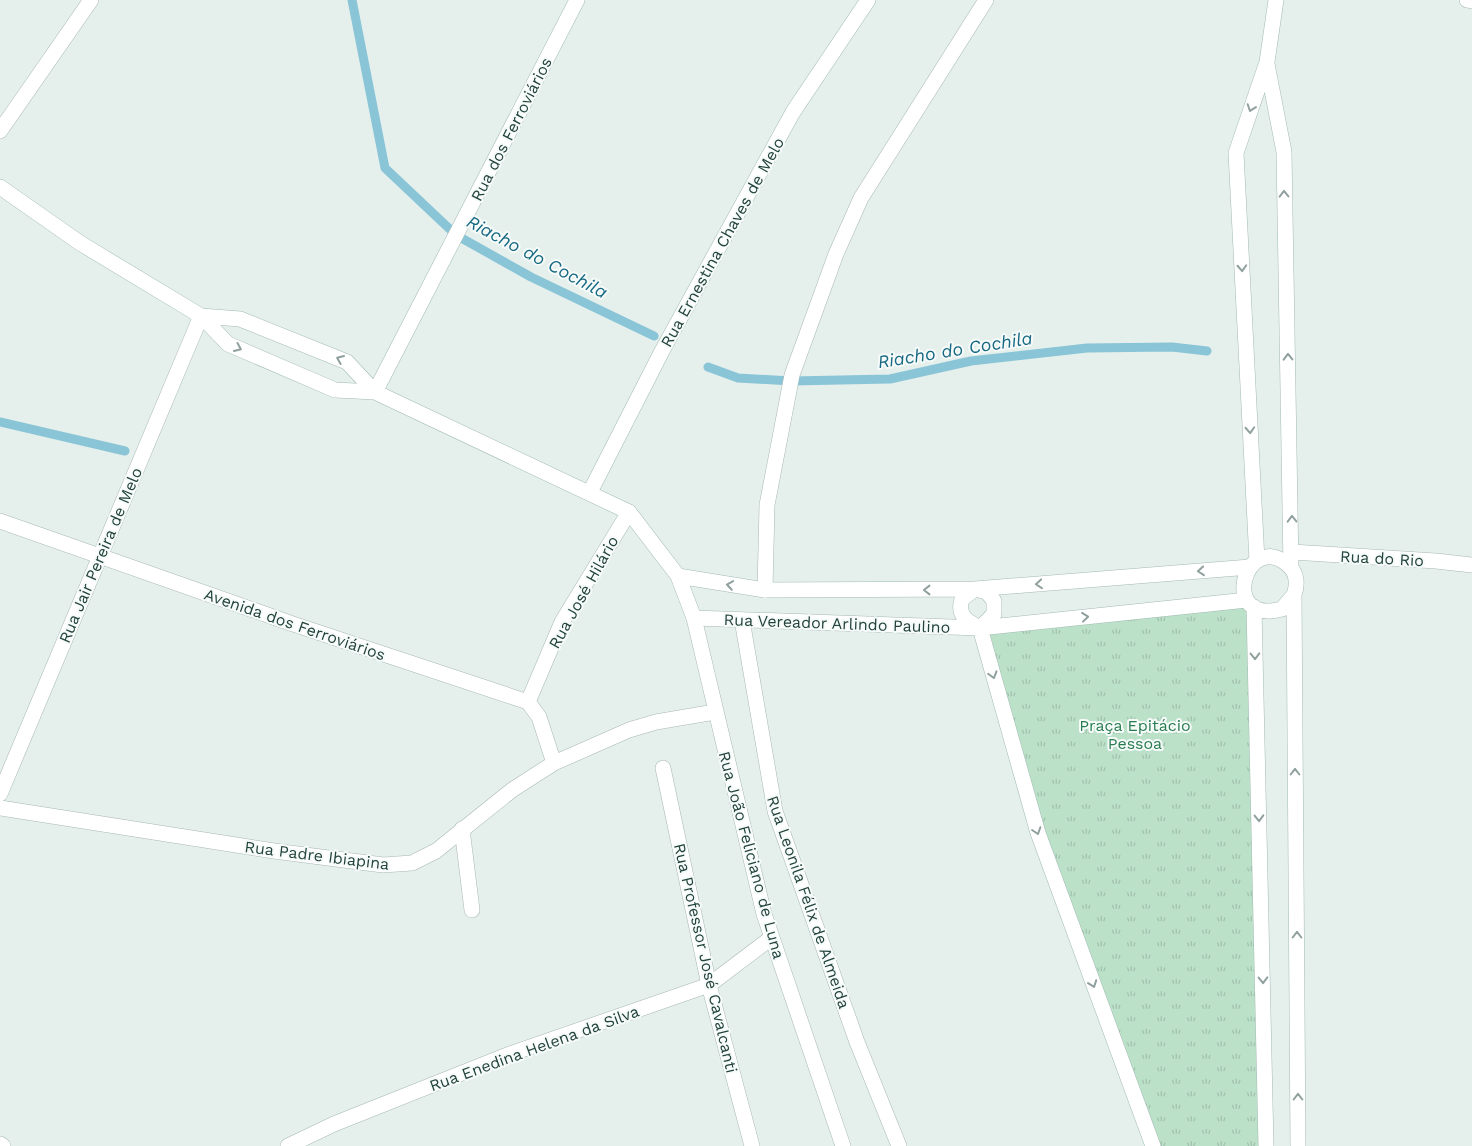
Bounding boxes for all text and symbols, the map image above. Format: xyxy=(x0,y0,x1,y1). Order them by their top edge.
street label: Rua dos Ferroviários xyxy=(467,54,556,204)
one-way arrow xyxy=(1247,104,1257,112)
street label: Rua Ernestina Chaves de Melo xyxy=(657,134,788,350)
one-way arrow xyxy=(1279,190,1290,198)
water label: Riacho do Cochila xyxy=(463,211,611,303)
one-way arrow xyxy=(1236,264,1247,272)
water label: Riacho do Cochila xyxy=(876,327,1034,372)
one-way arrow xyxy=(233,341,242,352)
one-way arrow xyxy=(1283,353,1293,360)
one-way arrow xyxy=(336,355,345,366)
one-way arrow xyxy=(1245,427,1256,435)
street label: Rua Jair Pereira de Melo xyxy=(55,465,146,646)
one-way arrow xyxy=(1286,515,1297,523)
street label: Rua José Hilário xyxy=(545,532,622,652)
street label: Rua do Rio xyxy=(1340,547,1424,570)
one-way arrow xyxy=(1197,565,1205,576)
one-way arrow xyxy=(1035,578,1043,589)
one-way arrow xyxy=(725,580,734,590)
street label: Avenida dos Ferroviários xyxy=(202,584,388,664)
one-way arrow xyxy=(922,585,930,595)
street label: Rua Vereador Arlindo Paulino xyxy=(723,610,951,637)
one-way arrow xyxy=(1081,611,1089,622)
one-way arrow xyxy=(1250,652,1260,660)
one-way arrow xyxy=(987,670,997,678)
park label: Praça Epitácio Pessoa xyxy=(1079,716,1191,753)
street label: Rua João Feliciano de Luna xyxy=(715,749,788,961)
one-way arrow xyxy=(1290,768,1301,776)
street label: Rua Leonila Félix de Almeida xyxy=(763,793,854,1011)
one-way arrow xyxy=(1254,814,1264,822)
one-way arrow xyxy=(1032,827,1042,835)
street label: Rua Padre Ibiapina xyxy=(244,837,390,874)
street label: Rua Professor José Cavalcanti xyxy=(670,841,741,1075)
one-way arrow xyxy=(1292,931,1302,938)
one-way arrow xyxy=(1257,977,1268,985)
one-way arrow xyxy=(1087,979,1097,988)
street label: Rua Enedina Helena da Silva xyxy=(427,1002,642,1095)
one-way arrow xyxy=(1293,1093,1303,1101)

